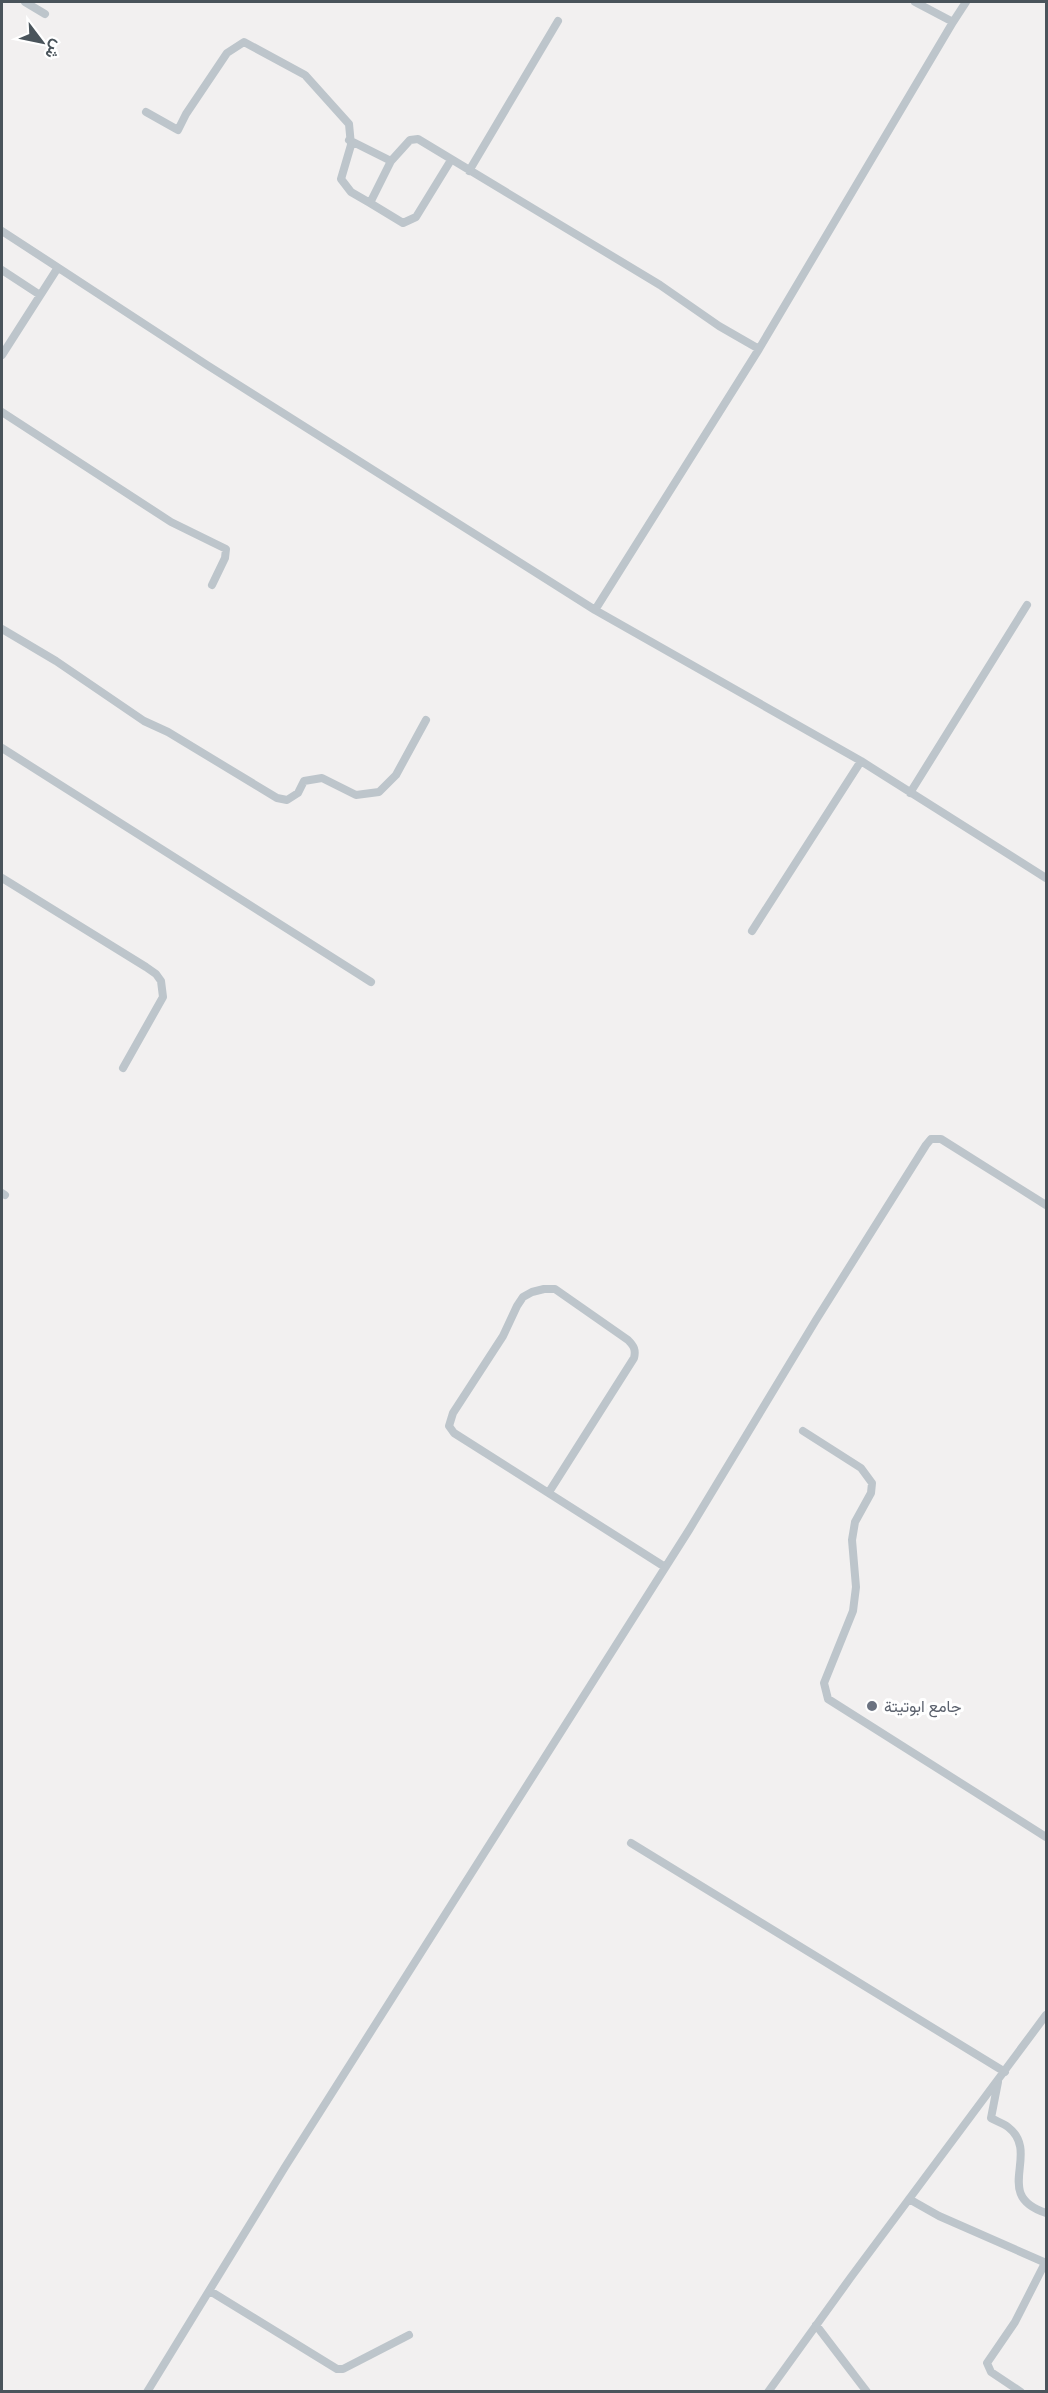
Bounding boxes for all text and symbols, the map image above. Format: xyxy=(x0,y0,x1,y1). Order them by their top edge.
north arrow xyxy=(12,12,72,72)
text: ش xyxy=(41,36,67,63)
place label: جامع ابوتيتة xyxy=(884,1697,962,1718)
marker: جامع ابوتيتة xyxy=(865,1699,879,1713)

